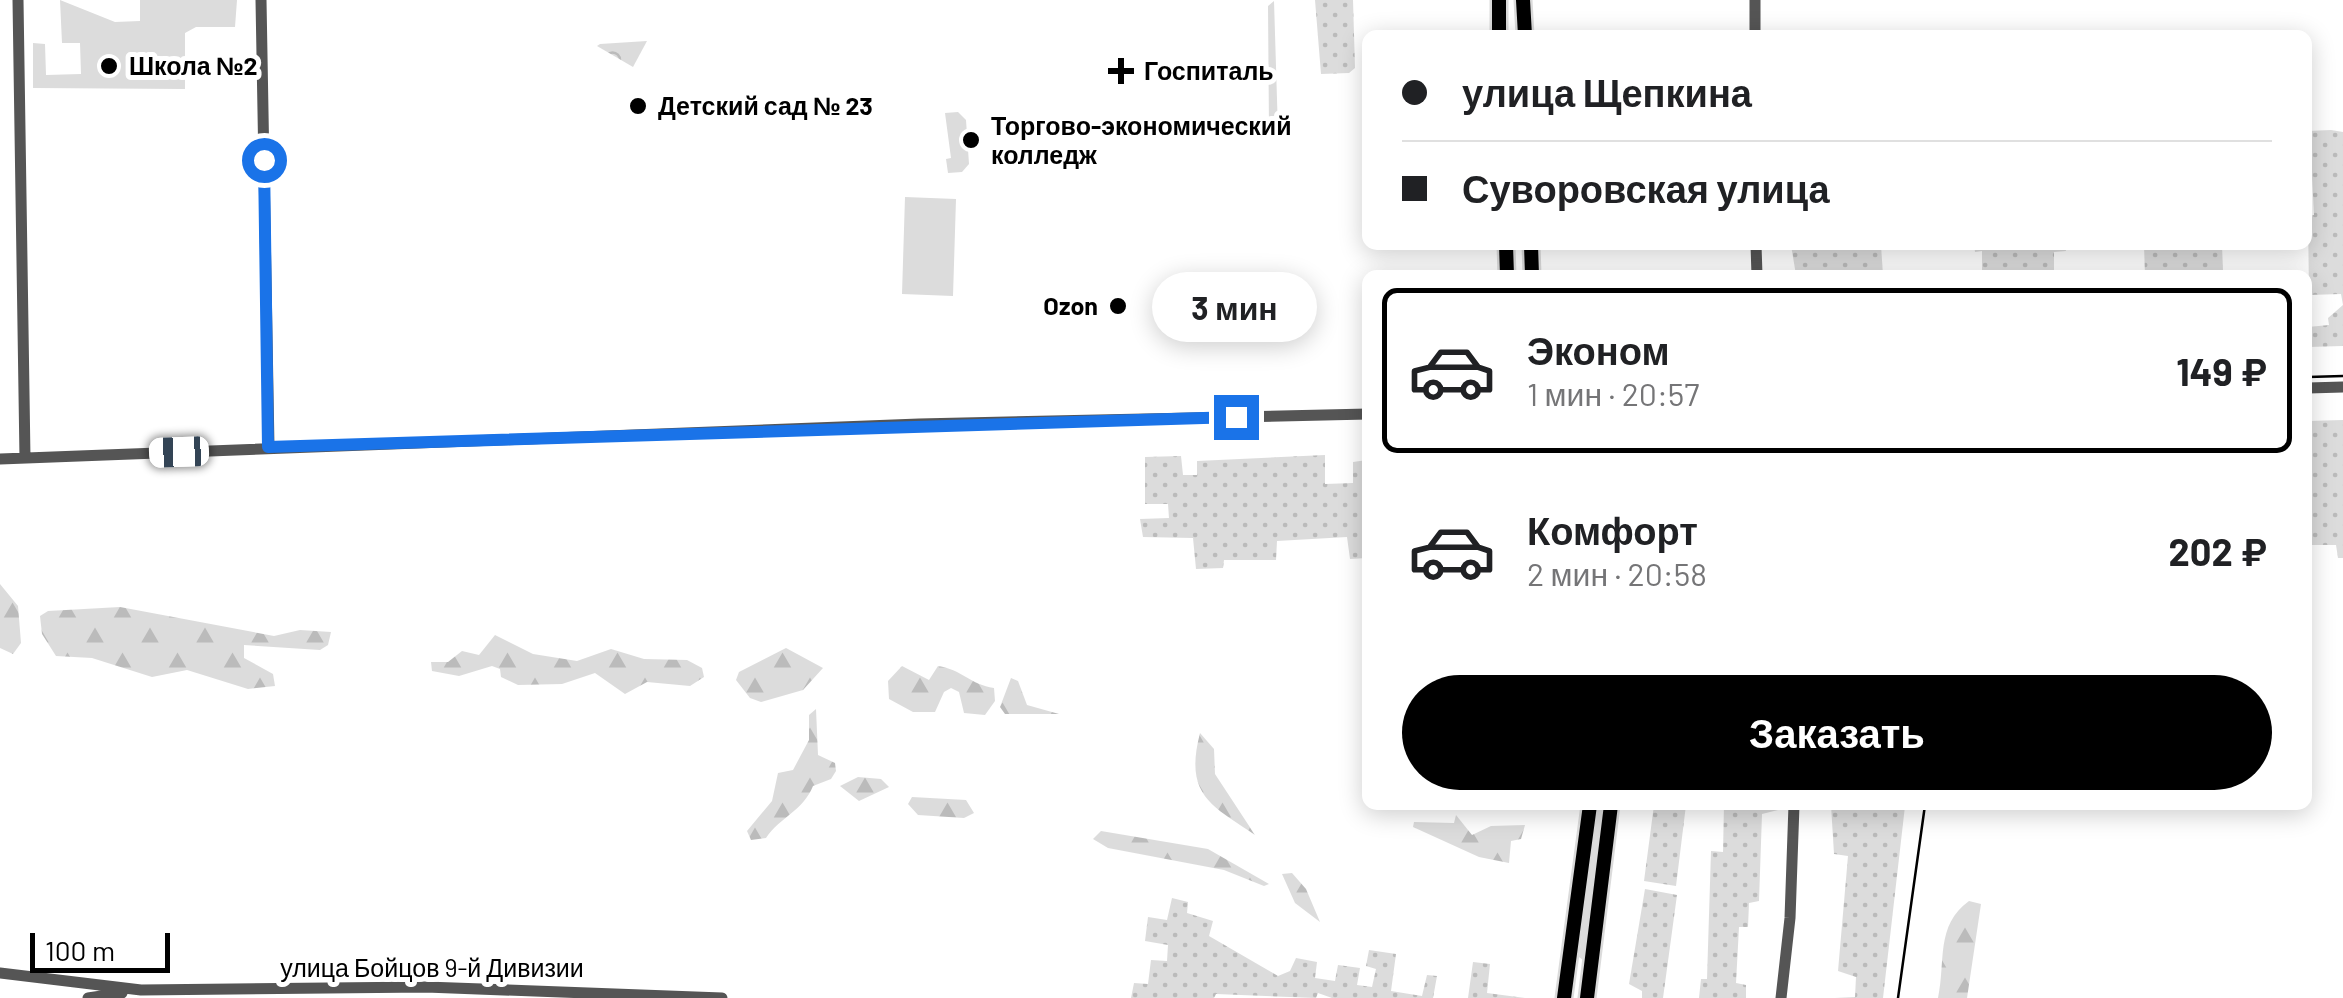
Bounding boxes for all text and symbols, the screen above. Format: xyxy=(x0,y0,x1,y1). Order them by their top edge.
place label: Школа №2 xyxy=(129,50,258,80)
marker: Школа №2 xyxy=(98,55,120,77)
place label: Госпиталь xyxy=(1144,55,1274,85)
marker: Госпиталь xyxy=(1108,58,1134,84)
text: улица Щепкина xyxy=(1462,69,1752,115)
place label: Детский сад № 23 xyxy=(658,90,873,120)
marker: Детский сад № 23 xyxy=(627,95,649,117)
place label: Торгово-экономический колледж xyxy=(991,110,1292,169)
marker: Торгово-экономический колледж xyxy=(960,129,982,151)
route start xyxy=(242,138,287,183)
text: Суворовская улица xyxy=(1462,165,1830,211)
callout: 3 мин xyxy=(1154,272,1318,342)
text: 3 мин xyxy=(1191,288,1278,326)
place label: Ozon xyxy=(1043,290,1098,320)
marker: Ozon xyxy=(1107,295,1129,317)
icon: car xyxy=(1407,326,1497,416)
text: Эконом xyxy=(1527,327,1670,373)
text: 149 ₽ xyxy=(2176,348,2267,394)
text: 1 мин · 20:57 xyxy=(1527,374,1699,412)
route end xyxy=(1214,395,1259,440)
car xyxy=(148,436,210,468)
icon: car xyxy=(1407,506,1497,596)
text: Комфорт xyxy=(1527,507,1698,553)
text: 202 ₽ xyxy=(2169,528,2267,574)
text: 2 мин · 20:58 xyxy=(1527,554,1707,592)
button: Заказать xyxy=(1402,675,2272,790)
scale bar xyxy=(30,928,170,972)
text: 100 m xyxy=(45,933,115,967)
street label: улица Бойцов 9-й Дивизии xyxy=(280,952,584,982)

